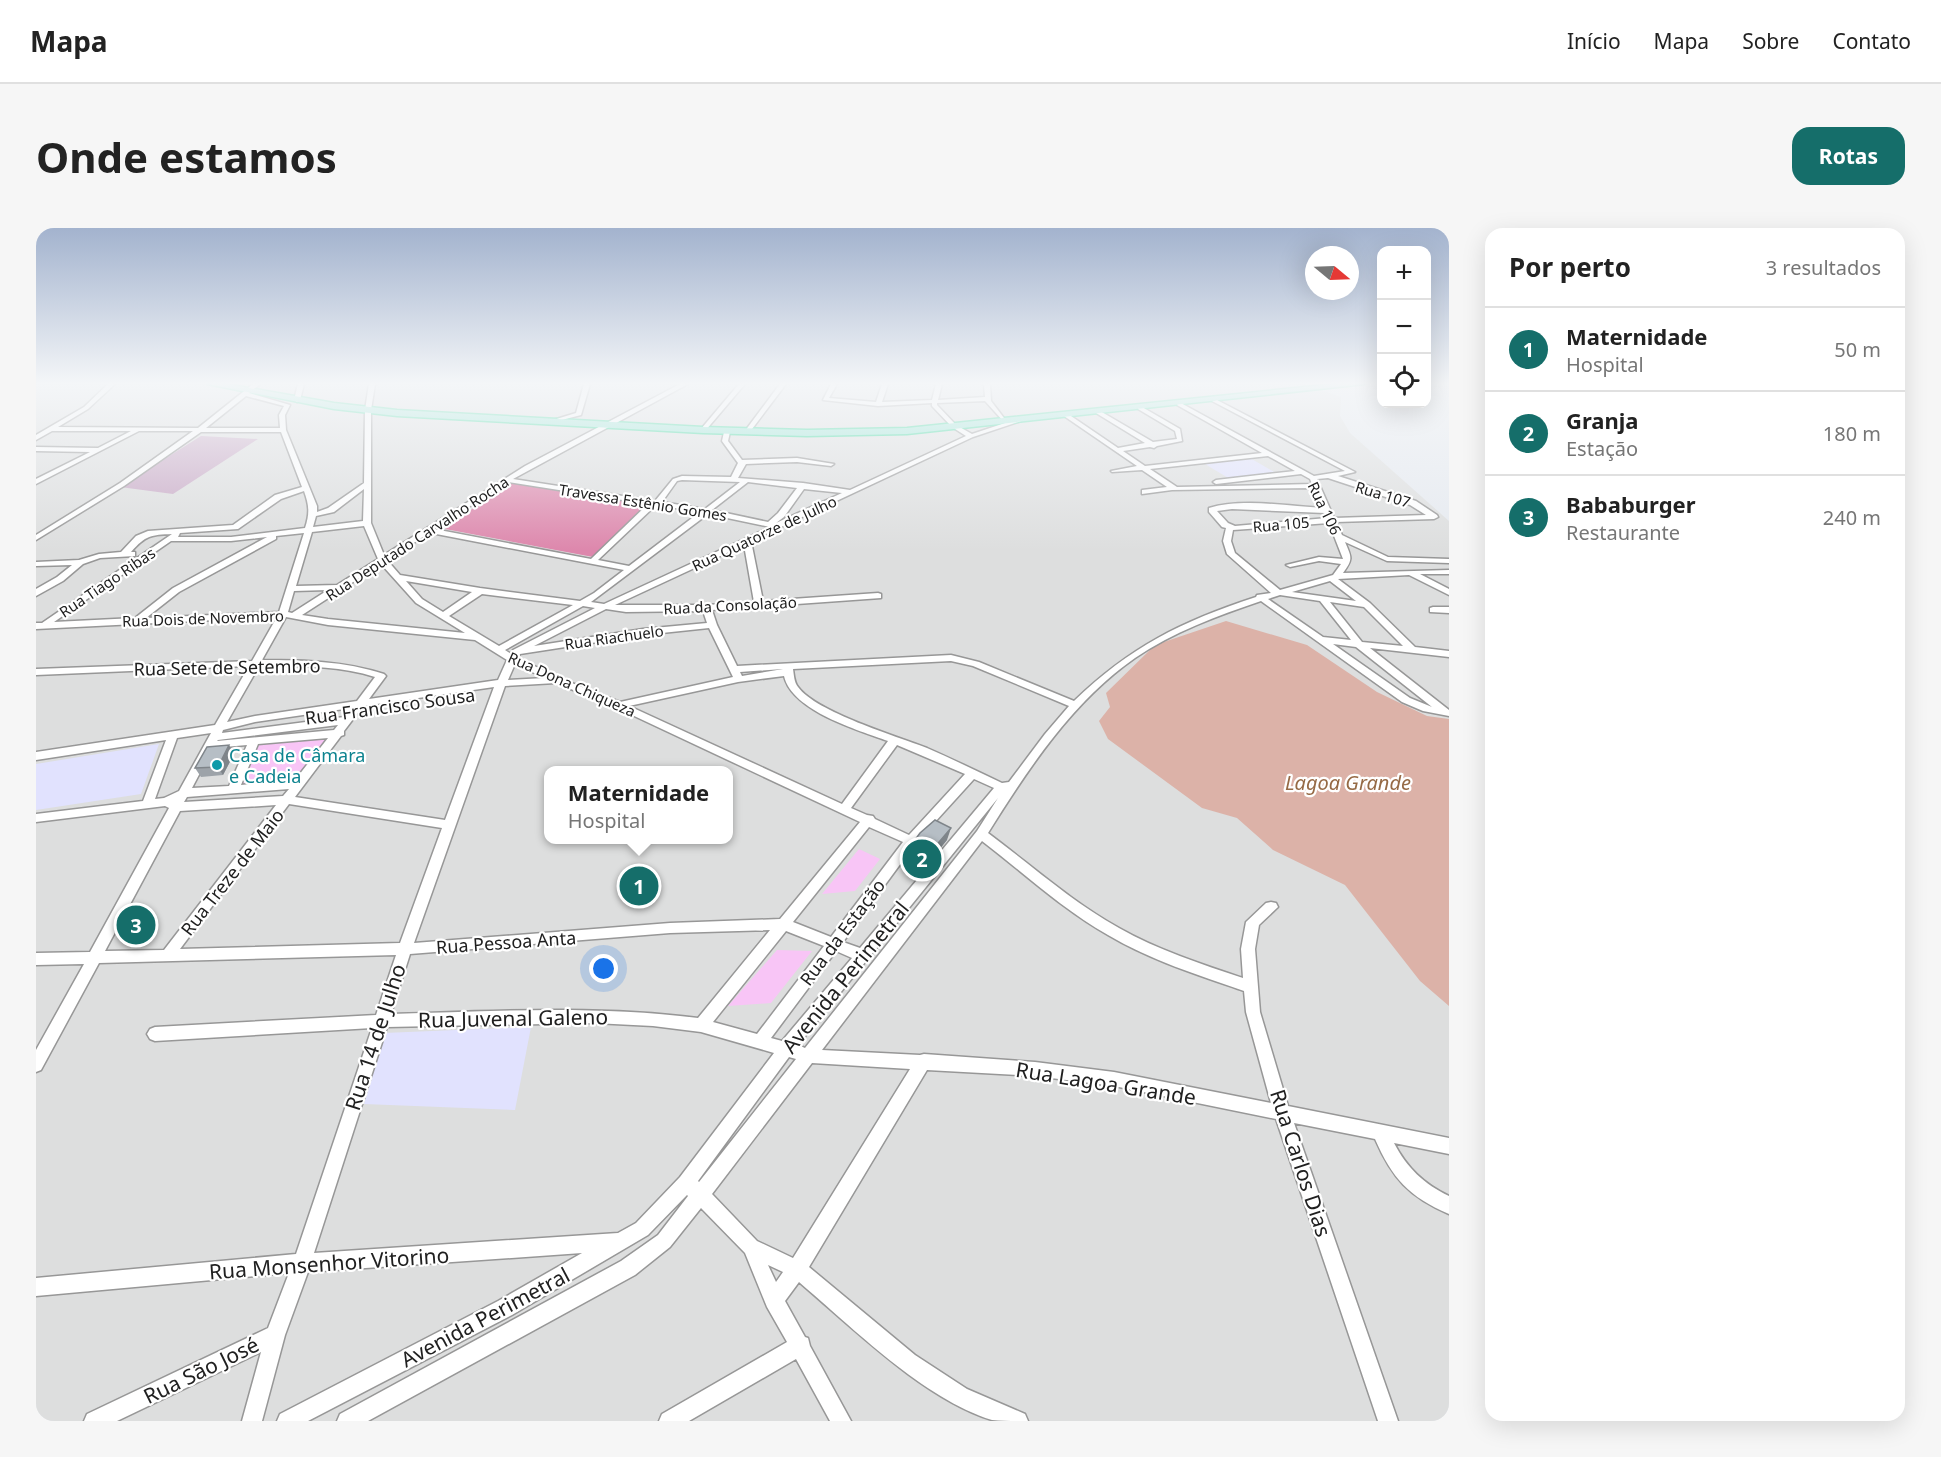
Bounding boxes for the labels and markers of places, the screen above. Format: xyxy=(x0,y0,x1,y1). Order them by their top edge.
place label: Casa de Câmara e Cadeia xyxy=(229,743,365,788)
marker: Casa de Câmara e Cadeia xyxy=(210,758,224,772)
pin: 2 xyxy=(902,836,942,882)
pin: 1 xyxy=(620,864,658,908)
pin: 3 xyxy=(116,902,156,948)

